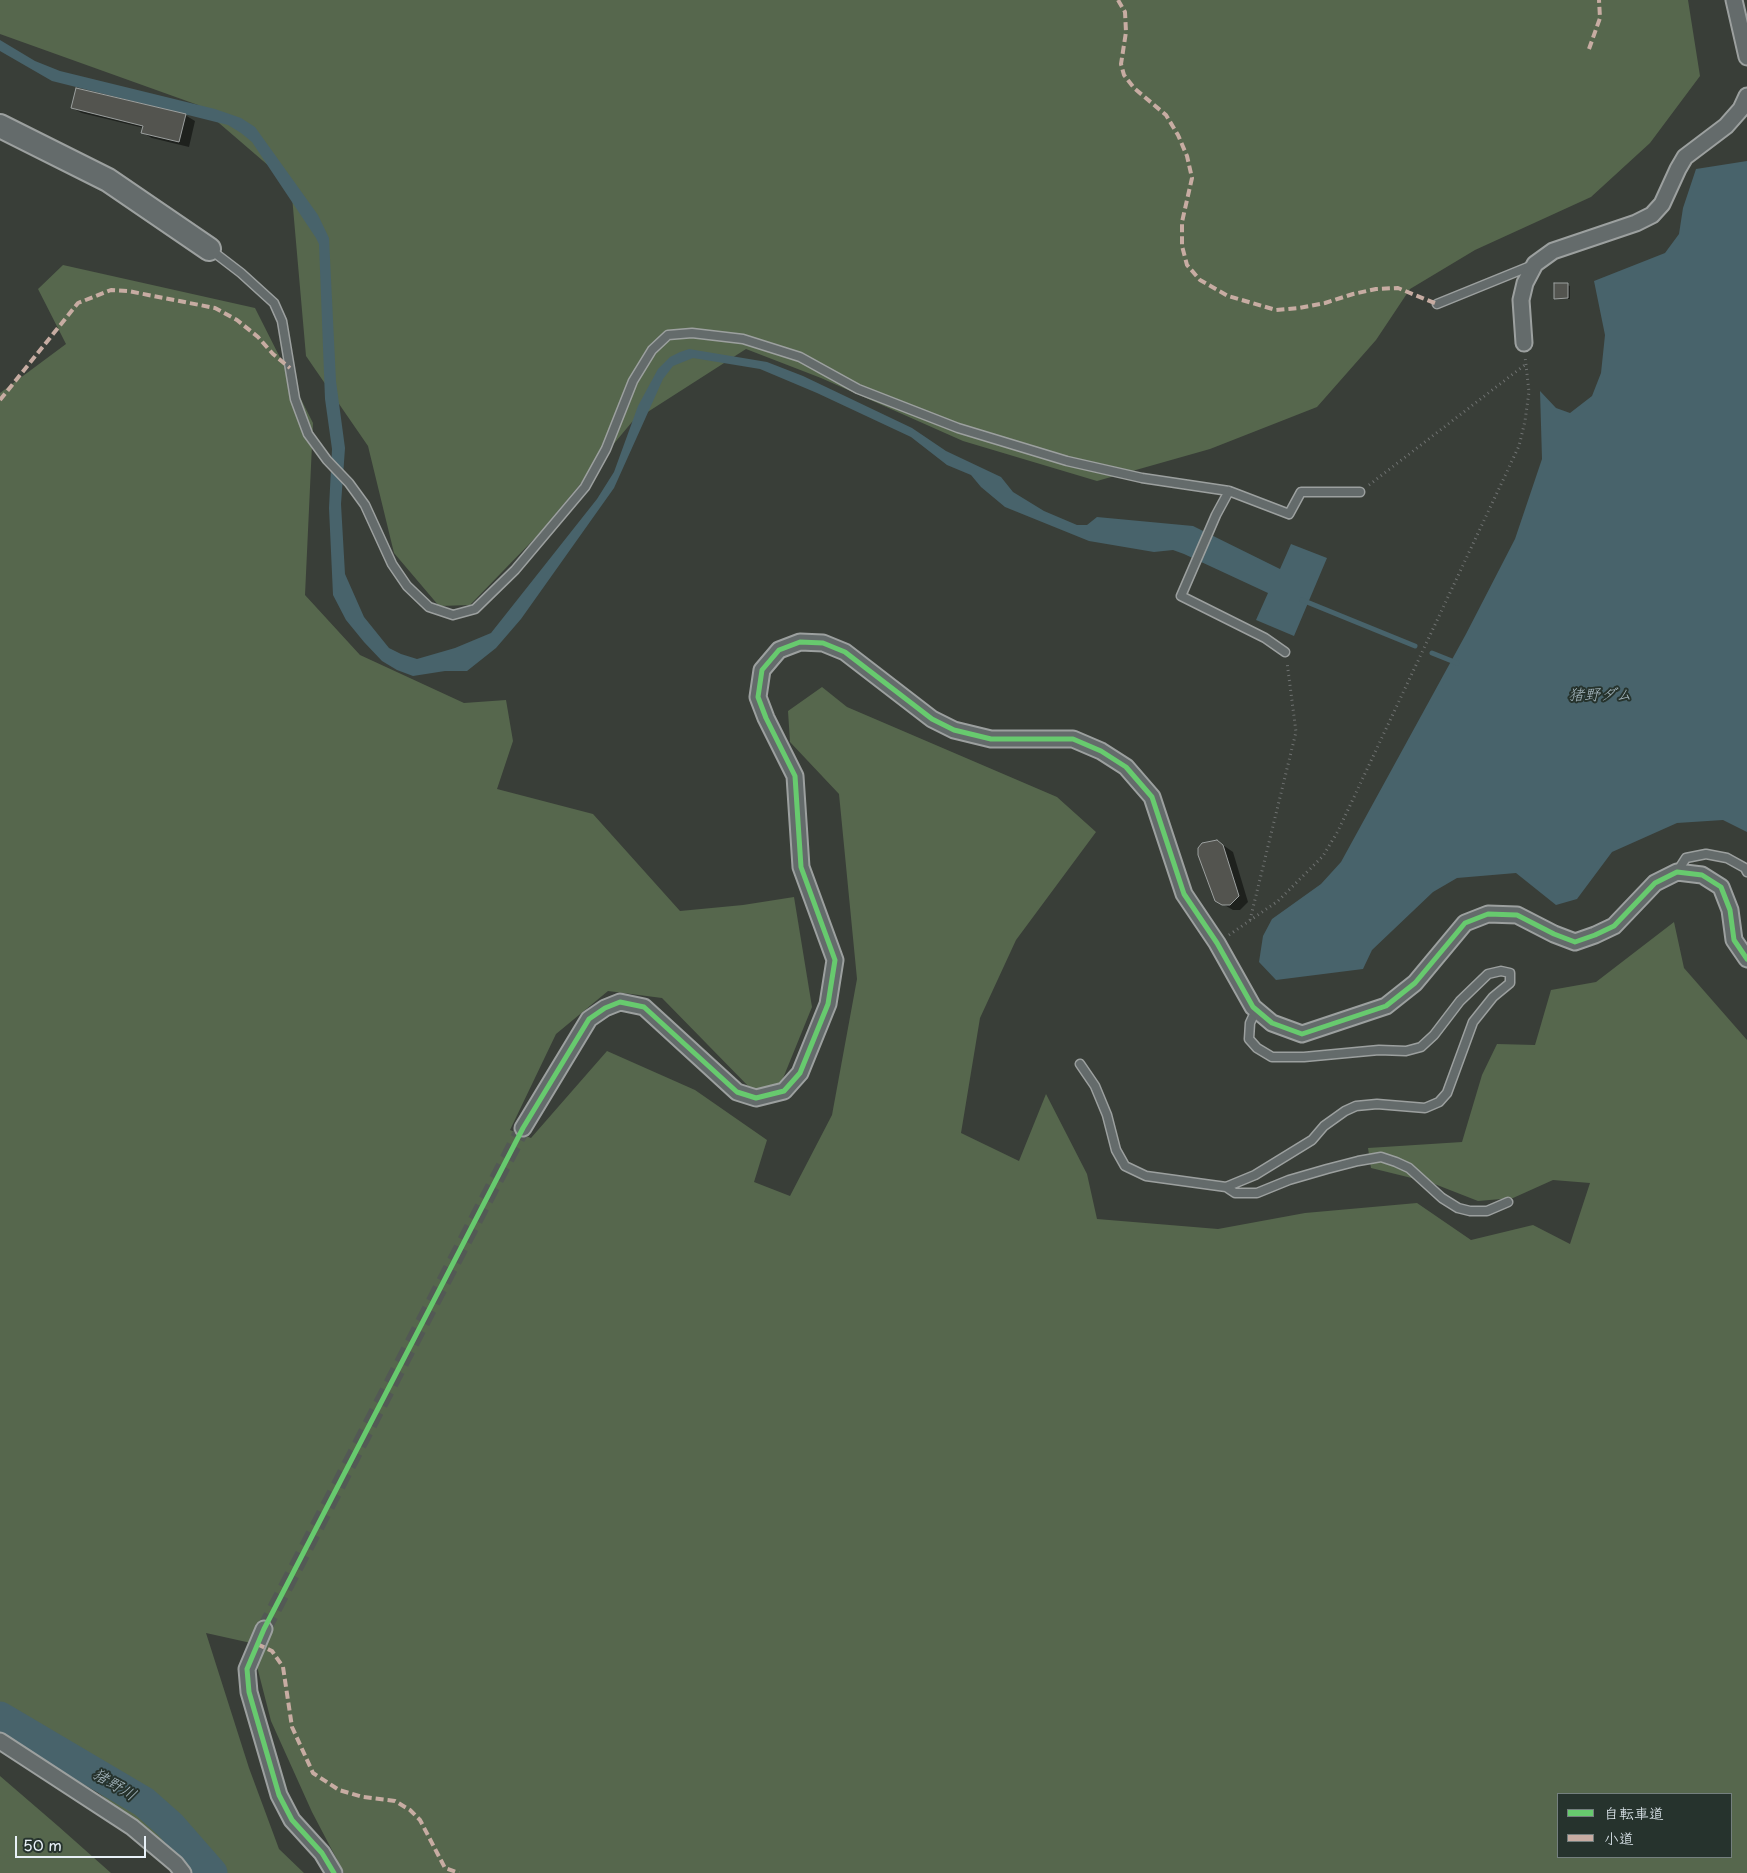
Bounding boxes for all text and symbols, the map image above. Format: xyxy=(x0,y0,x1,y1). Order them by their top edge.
water label: 猪野ダム xyxy=(1568,686,1632,706)
water label: 猪野川 xyxy=(88,1764,140,1806)
legend xyxy=(1557,1793,1732,1858)
text: 自転車道 xyxy=(1604,1801,1664,1824)
scale bar xyxy=(18,1826,149,1858)
text: 小道 xyxy=(1604,1826,1634,1849)
text: 50 m xyxy=(23,1833,62,1856)

